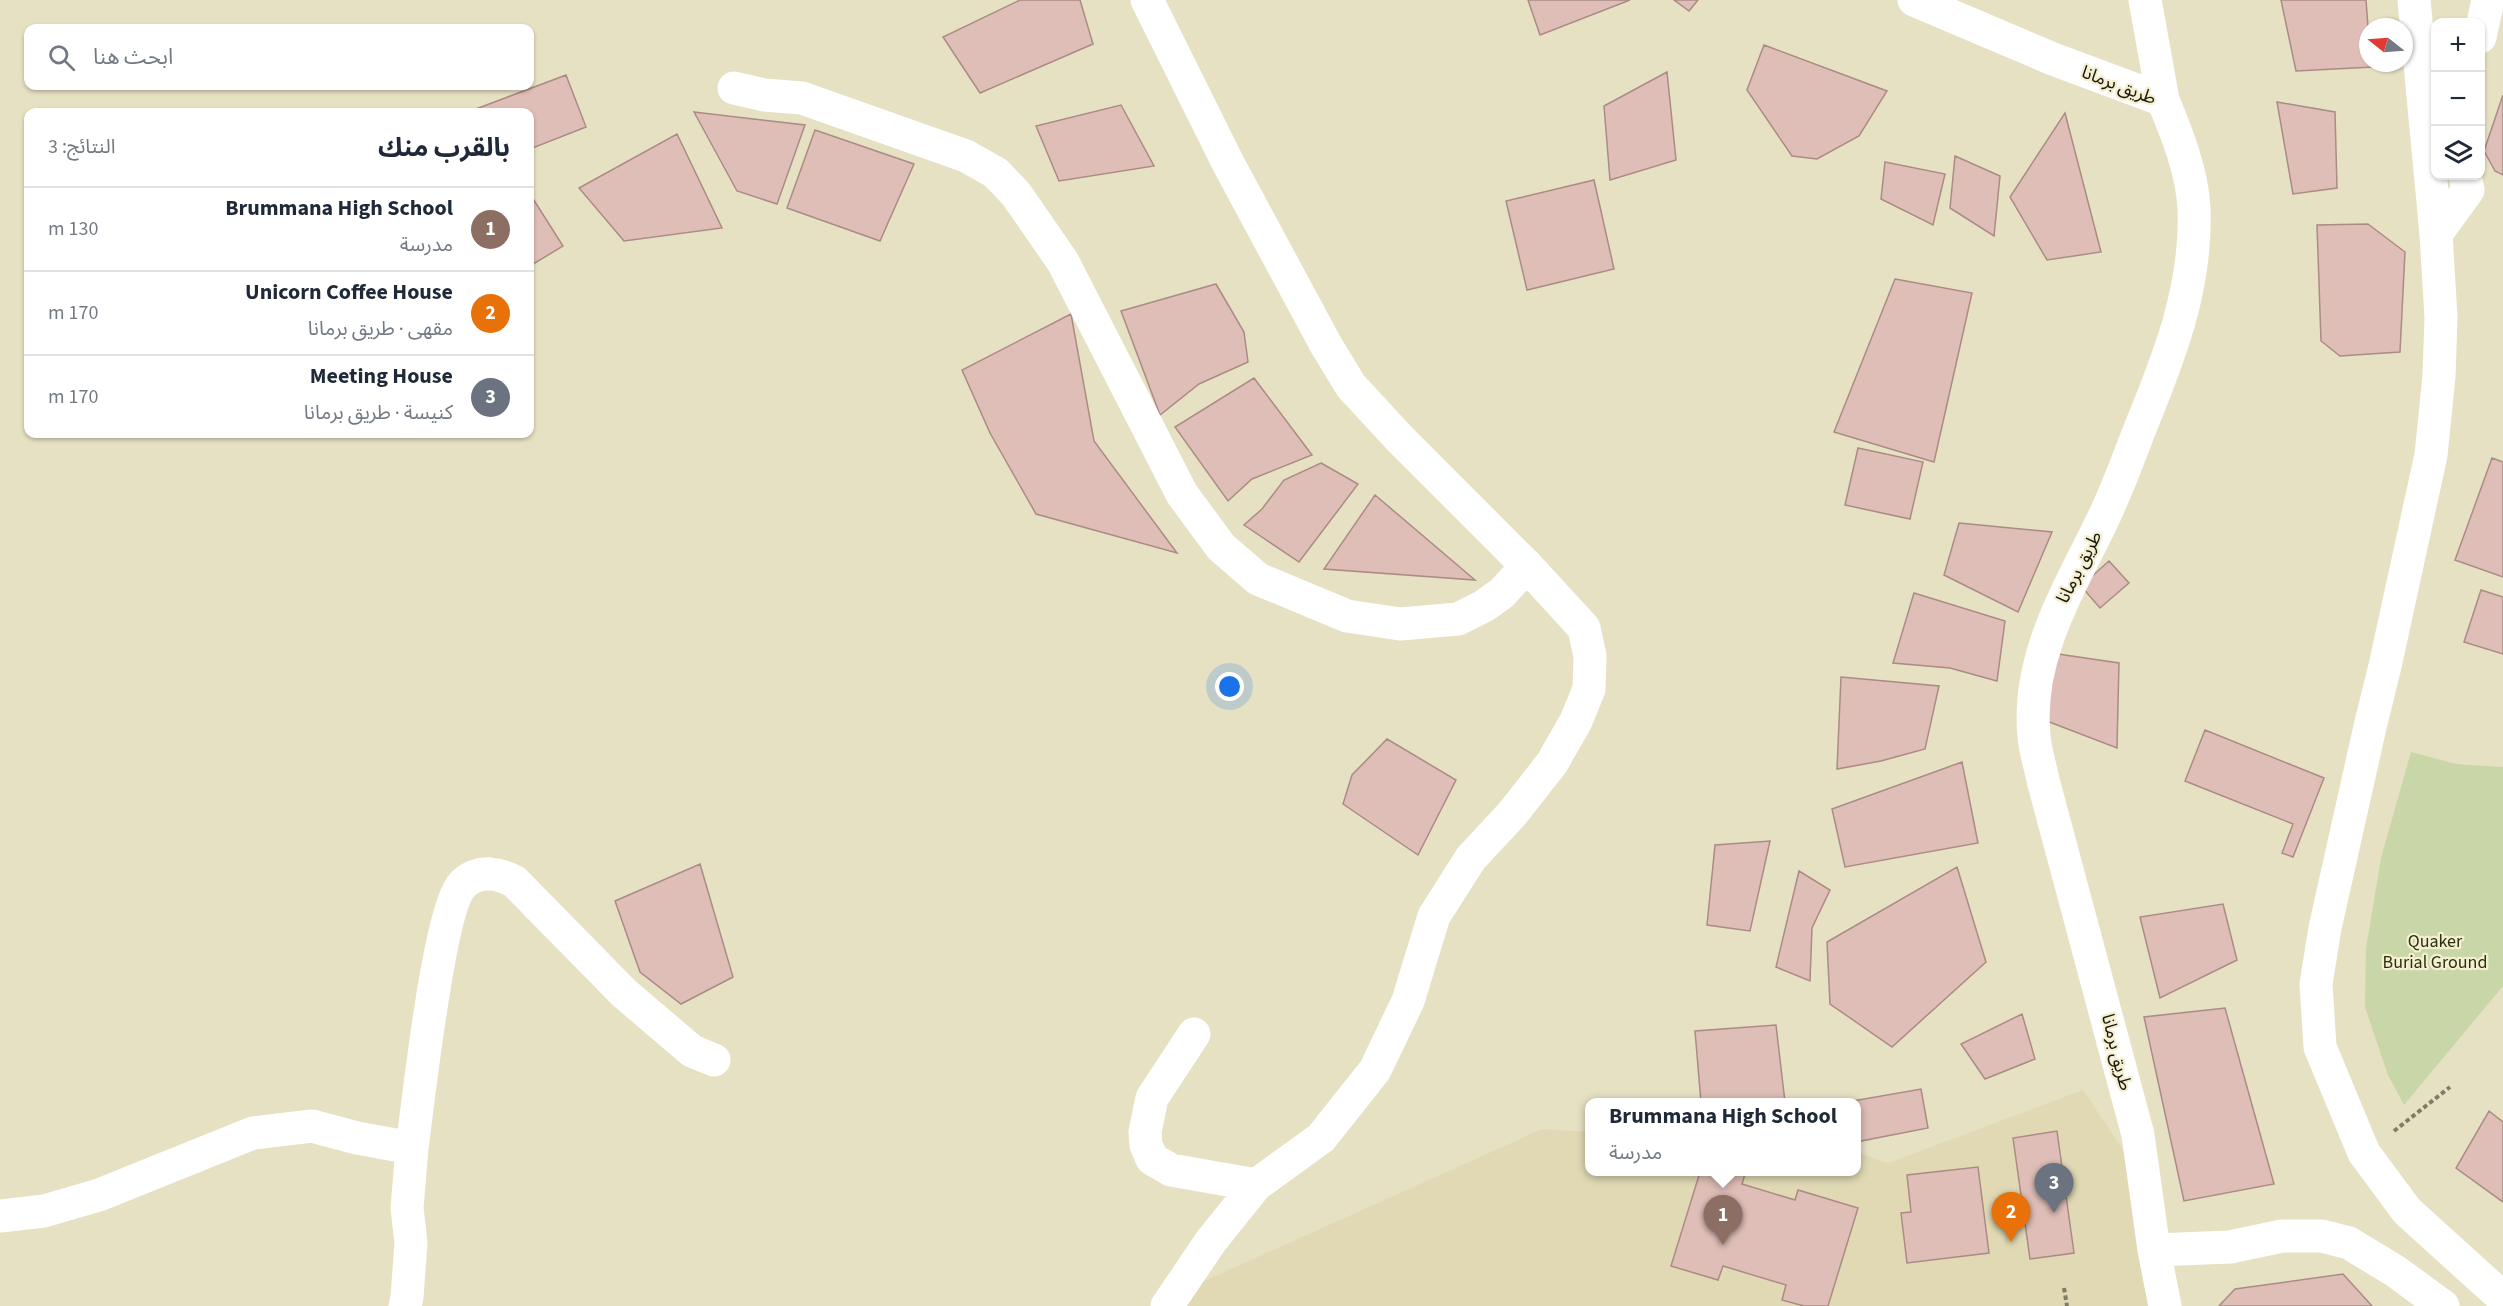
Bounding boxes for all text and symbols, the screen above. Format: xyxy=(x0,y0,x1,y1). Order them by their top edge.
north arrow xyxy=(2359,18,2413,72)
map controls xyxy=(2431,18,2485,180)
button: + xyxy=(2431,18,2485,72)
search box xyxy=(24,24,534,90)
icon: search xyxy=(45,41,78,74)
text: ابحث هنا xyxy=(93,41,173,73)
street label: طريق برمانا xyxy=(2078,60,2160,111)
button: − xyxy=(2431,72,2485,126)
button: layers xyxy=(2431,126,2485,180)
text: بالقرب منك xyxy=(378,129,510,166)
text: النتائج: 3 xyxy=(48,133,115,161)
text: Brummana High School xyxy=(225,192,453,224)
text: 130 m xyxy=(48,215,98,243)
text: 1 xyxy=(485,215,496,243)
text: مدرسة xyxy=(400,231,453,259)
text: Unicorn Coffee House xyxy=(245,276,453,308)
text: 170 m xyxy=(48,299,98,327)
text: 2 xyxy=(485,299,496,327)
text: مقهى · طريق برمانا xyxy=(308,315,453,343)
text: Meeting House xyxy=(310,360,453,392)
text: 170 m xyxy=(48,383,98,411)
text: 3 xyxy=(485,383,496,411)
text: كنيسة · طريق برمانا xyxy=(304,399,453,427)
street label: طريق برمانا xyxy=(2051,527,2108,608)
your location xyxy=(1215,672,1244,701)
park label: Quaker Burial Ground xyxy=(2383,929,2487,975)
street label: طريق برمانا xyxy=(2095,1011,2138,1093)
popup xyxy=(1585,1098,1861,1176)
text: Brummana High School xyxy=(1609,1100,1837,1132)
text: مدرسة xyxy=(1609,1139,1662,1167)
pin: 3 xyxy=(2034,1164,2074,1213)
pin: 2 xyxy=(1992,1192,2030,1242)
pin: 1 xyxy=(1704,1196,1742,1245)

